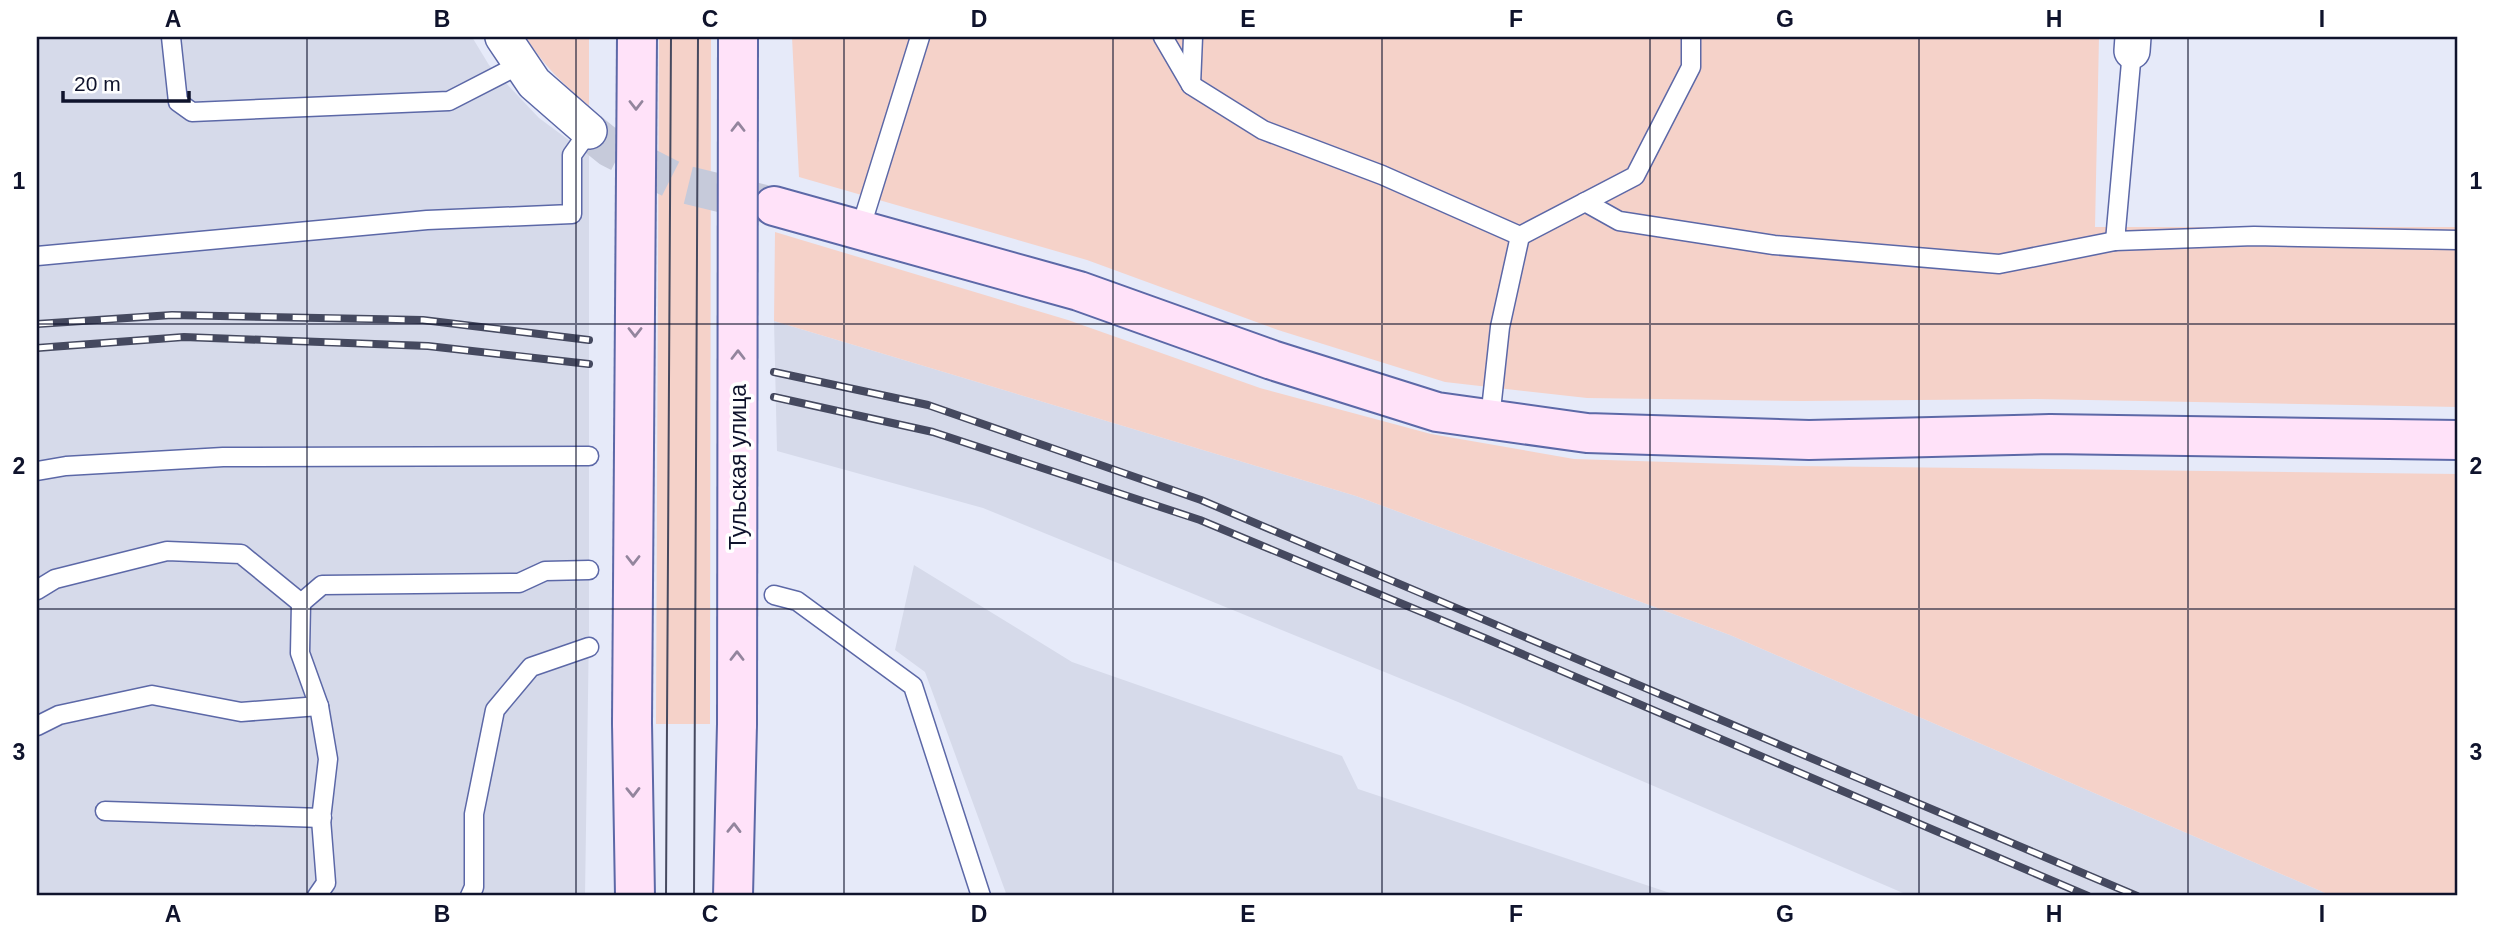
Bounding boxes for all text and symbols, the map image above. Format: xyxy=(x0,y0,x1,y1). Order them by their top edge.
text: A xyxy=(165,6,181,32)
text: B xyxy=(434,6,450,32)
text: C xyxy=(702,6,718,32)
text: D xyxy=(971,6,987,32)
text: E xyxy=(1240,6,1256,32)
text: F xyxy=(1509,6,1523,32)
text: G xyxy=(1776,6,1794,32)
text: H xyxy=(2046,6,2062,32)
text: I xyxy=(2319,6,2325,32)
scale bar xyxy=(63,60,189,104)
text: 20 m xyxy=(74,72,121,95)
one-way arrow xyxy=(628,100,644,111)
one-way arrow xyxy=(730,122,746,132)
text: 1 xyxy=(13,168,26,194)
text: 1 xyxy=(2470,168,2483,194)
one-way arrow xyxy=(627,328,643,338)
one-way arrow xyxy=(730,349,746,360)
street label: Тульская улица xyxy=(725,384,751,550)
text: 2 xyxy=(13,453,25,479)
text: 2 xyxy=(2470,453,2482,479)
one-way arrow xyxy=(625,555,641,566)
one-way arrow xyxy=(729,650,745,661)
text: 3 xyxy=(13,739,25,765)
text: 3 xyxy=(2470,739,2482,765)
one-way arrow xyxy=(625,787,641,797)
one-way arrow xyxy=(727,822,742,833)
text: A xyxy=(165,901,181,927)
text: B xyxy=(434,901,450,927)
text: C xyxy=(702,901,718,927)
text: D xyxy=(971,901,987,927)
text: E xyxy=(1240,901,1256,927)
text: F xyxy=(1509,901,1523,927)
text: G xyxy=(1776,901,1794,927)
text: H xyxy=(2046,901,2062,927)
text: I xyxy=(2319,901,2325,927)

